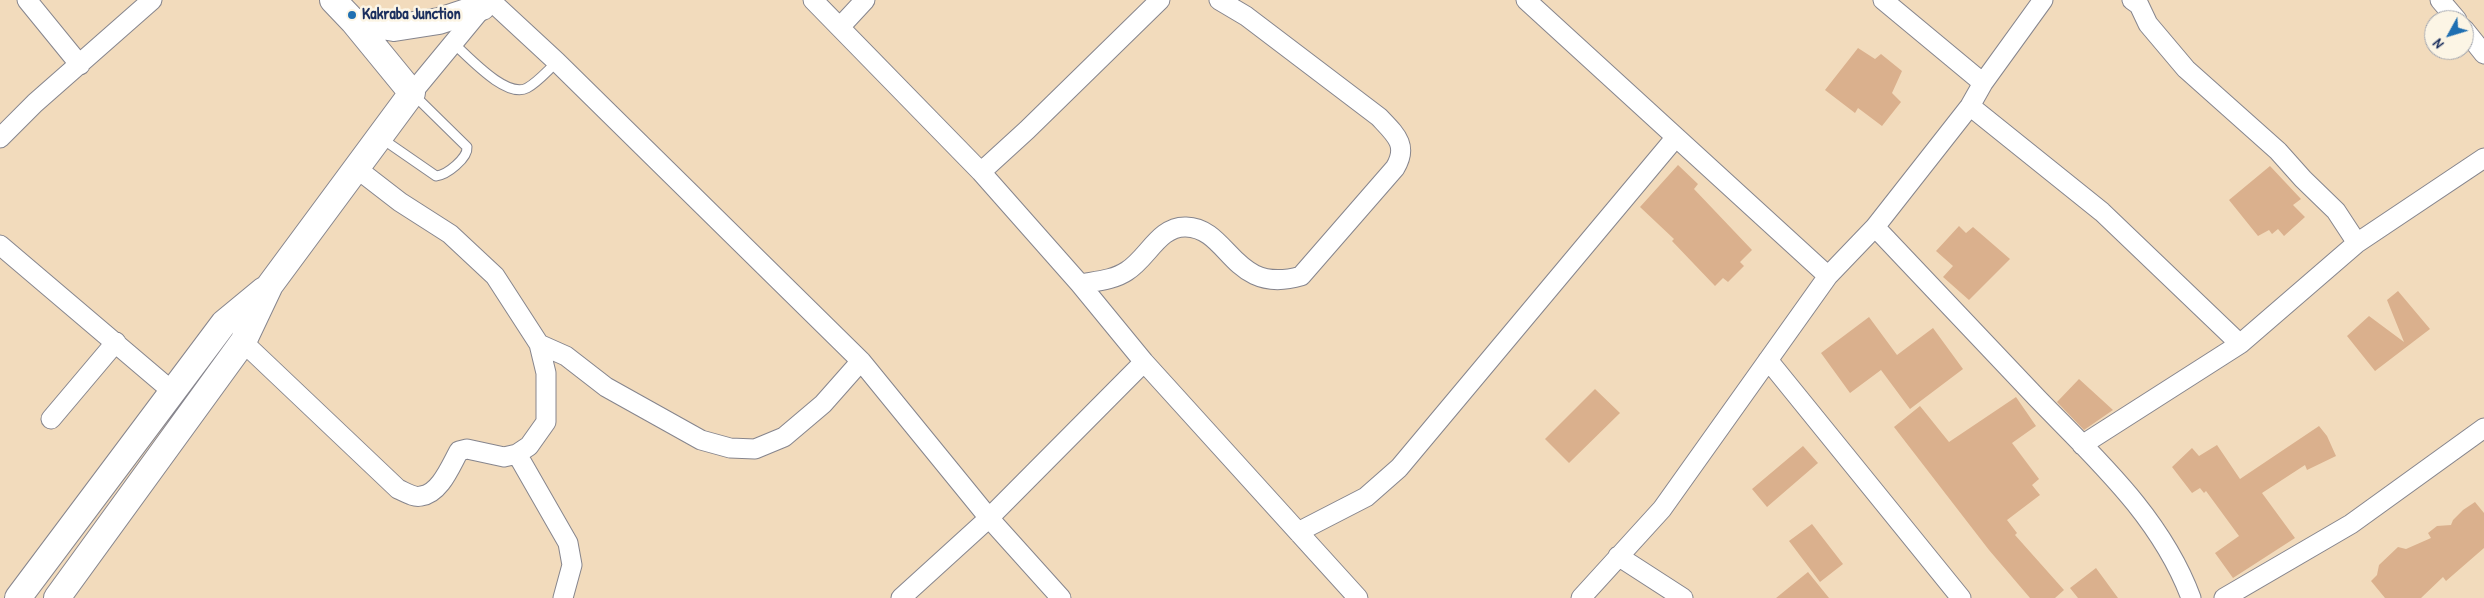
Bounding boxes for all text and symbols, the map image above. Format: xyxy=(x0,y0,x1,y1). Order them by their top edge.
place label: Kakraba Junction xyxy=(362,5,461,25)
marker: Kakraba Junction xyxy=(346,9,358,21)
north arrow xyxy=(2424,10,2474,60)
text: N xyxy=(2428,35,2447,53)

